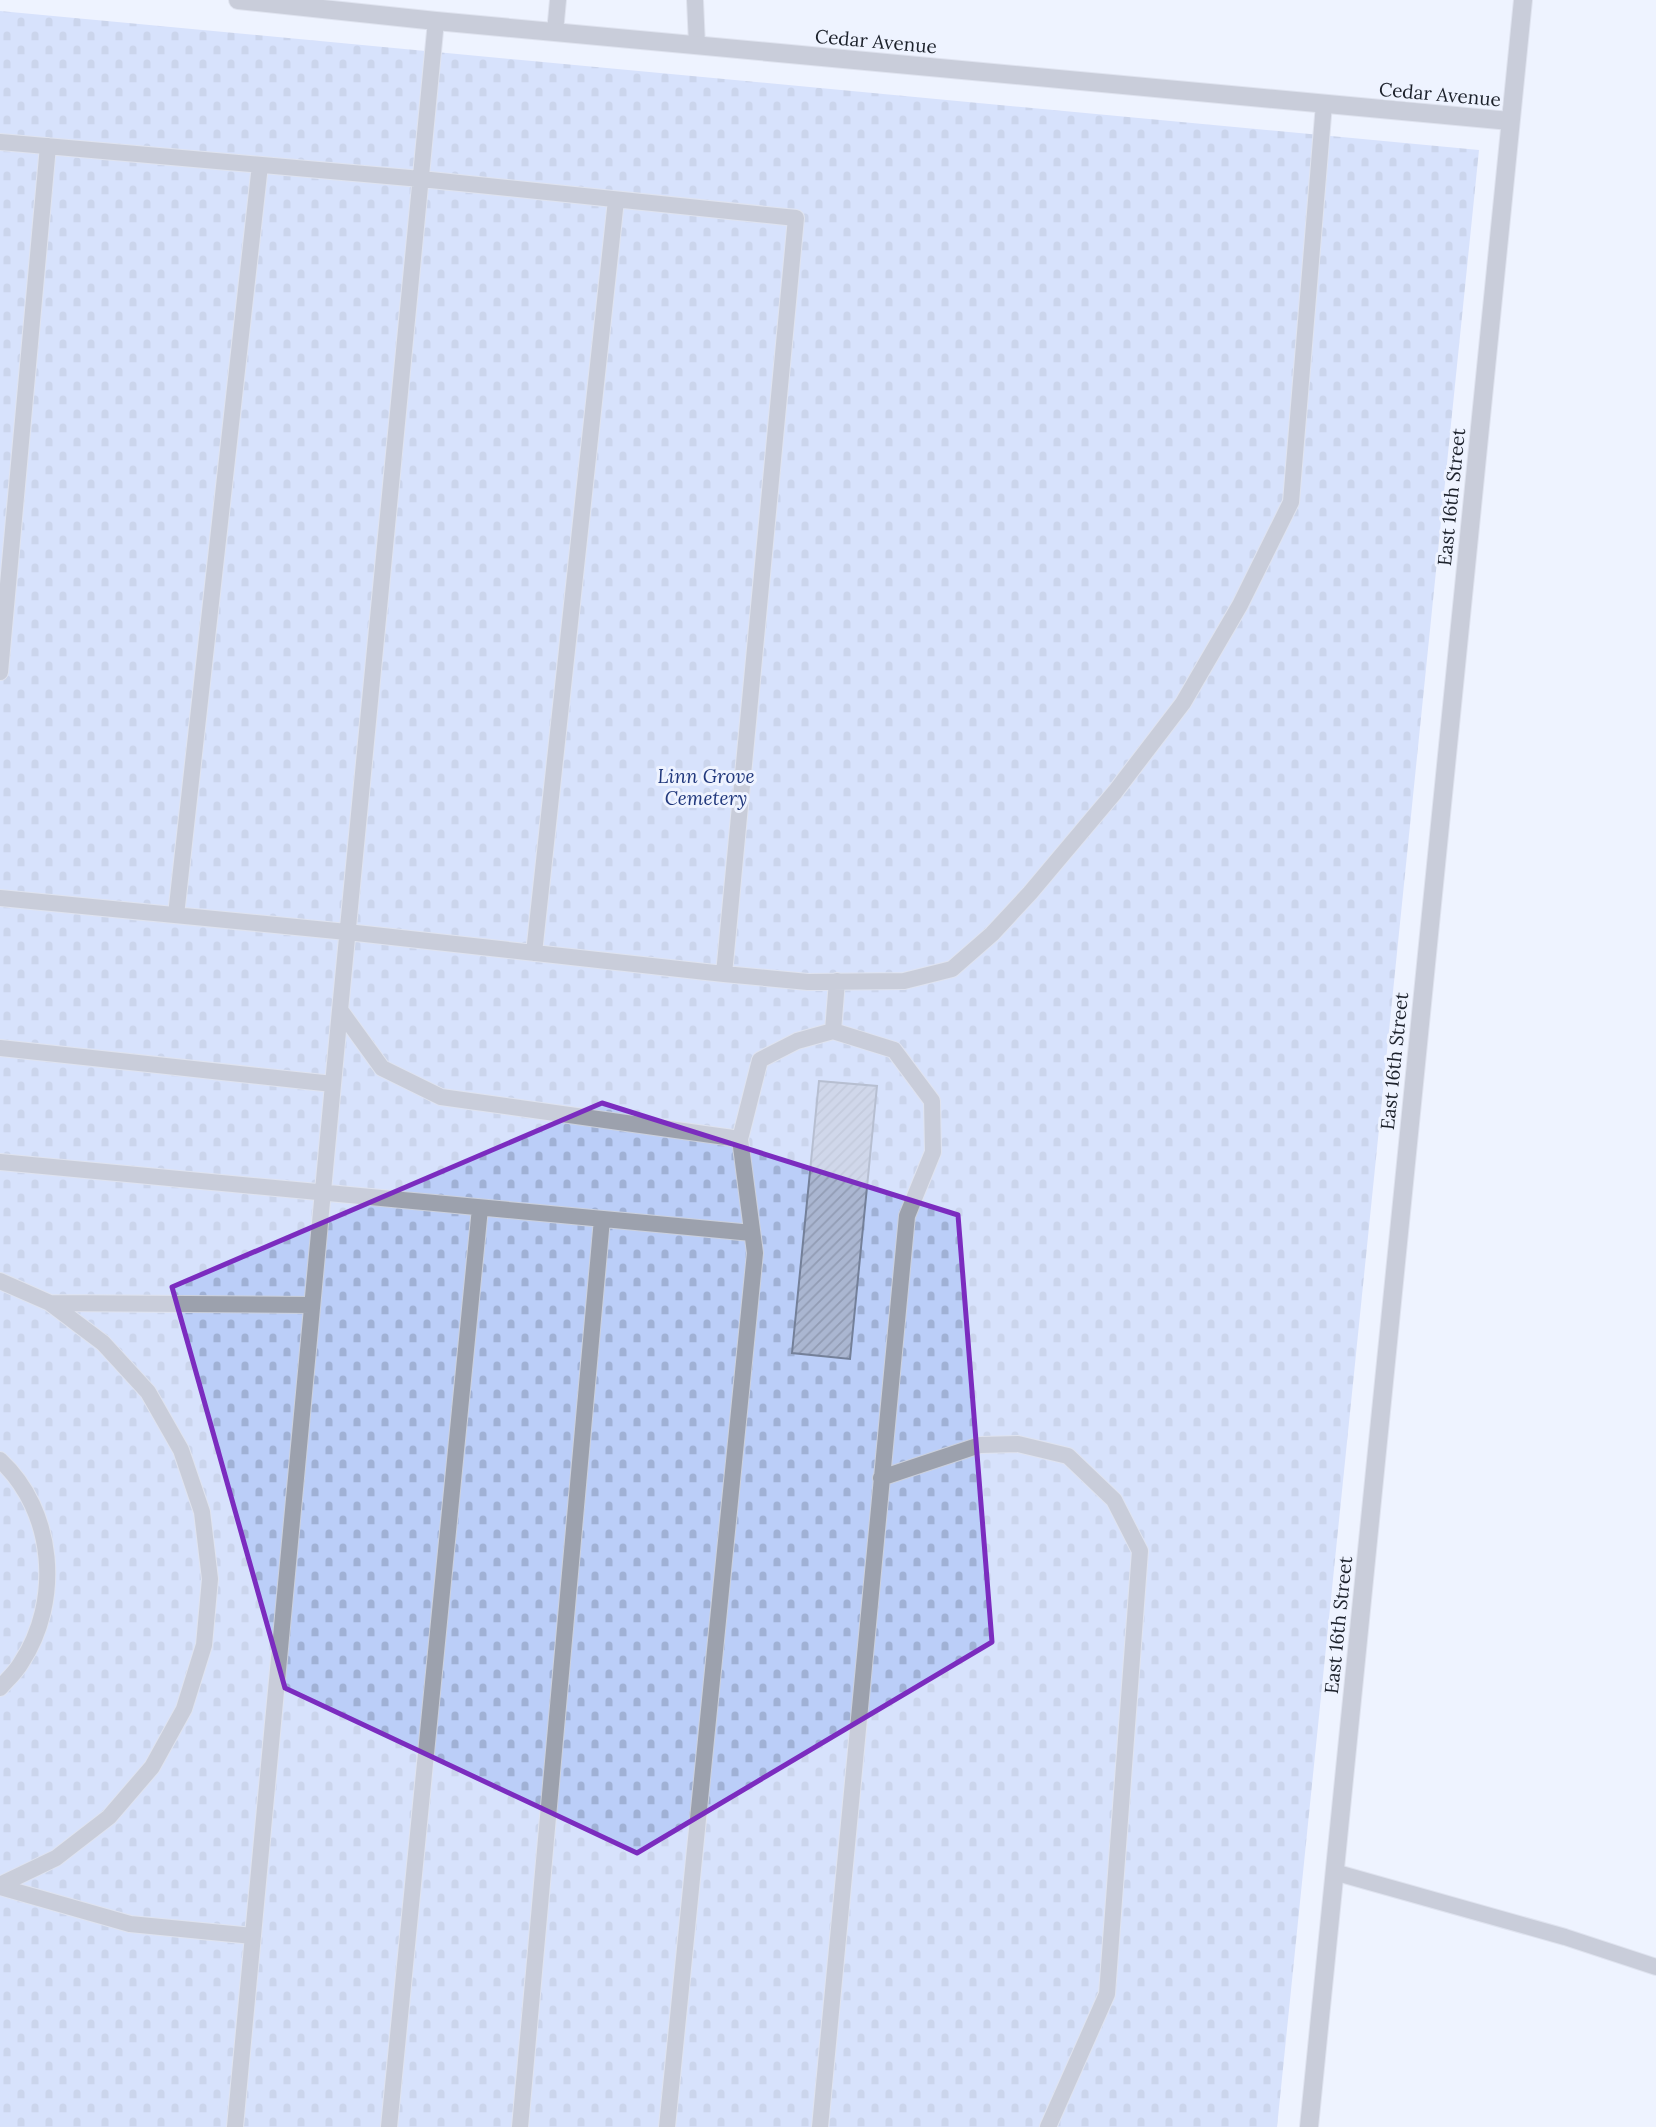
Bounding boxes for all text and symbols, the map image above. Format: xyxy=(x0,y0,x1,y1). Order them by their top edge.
street label: Cedar Avenue xyxy=(814,24,938,58)
street label: Cedar Avenue xyxy=(1378,77,1502,111)
street label: East 16th Street xyxy=(1432,426,1470,567)
park label: Linn Grove Cemetery xyxy=(657,764,755,810)
street label: East 16th Street xyxy=(1375,990,1413,1131)
street label: East 16th Street xyxy=(1319,1554,1357,1695)

